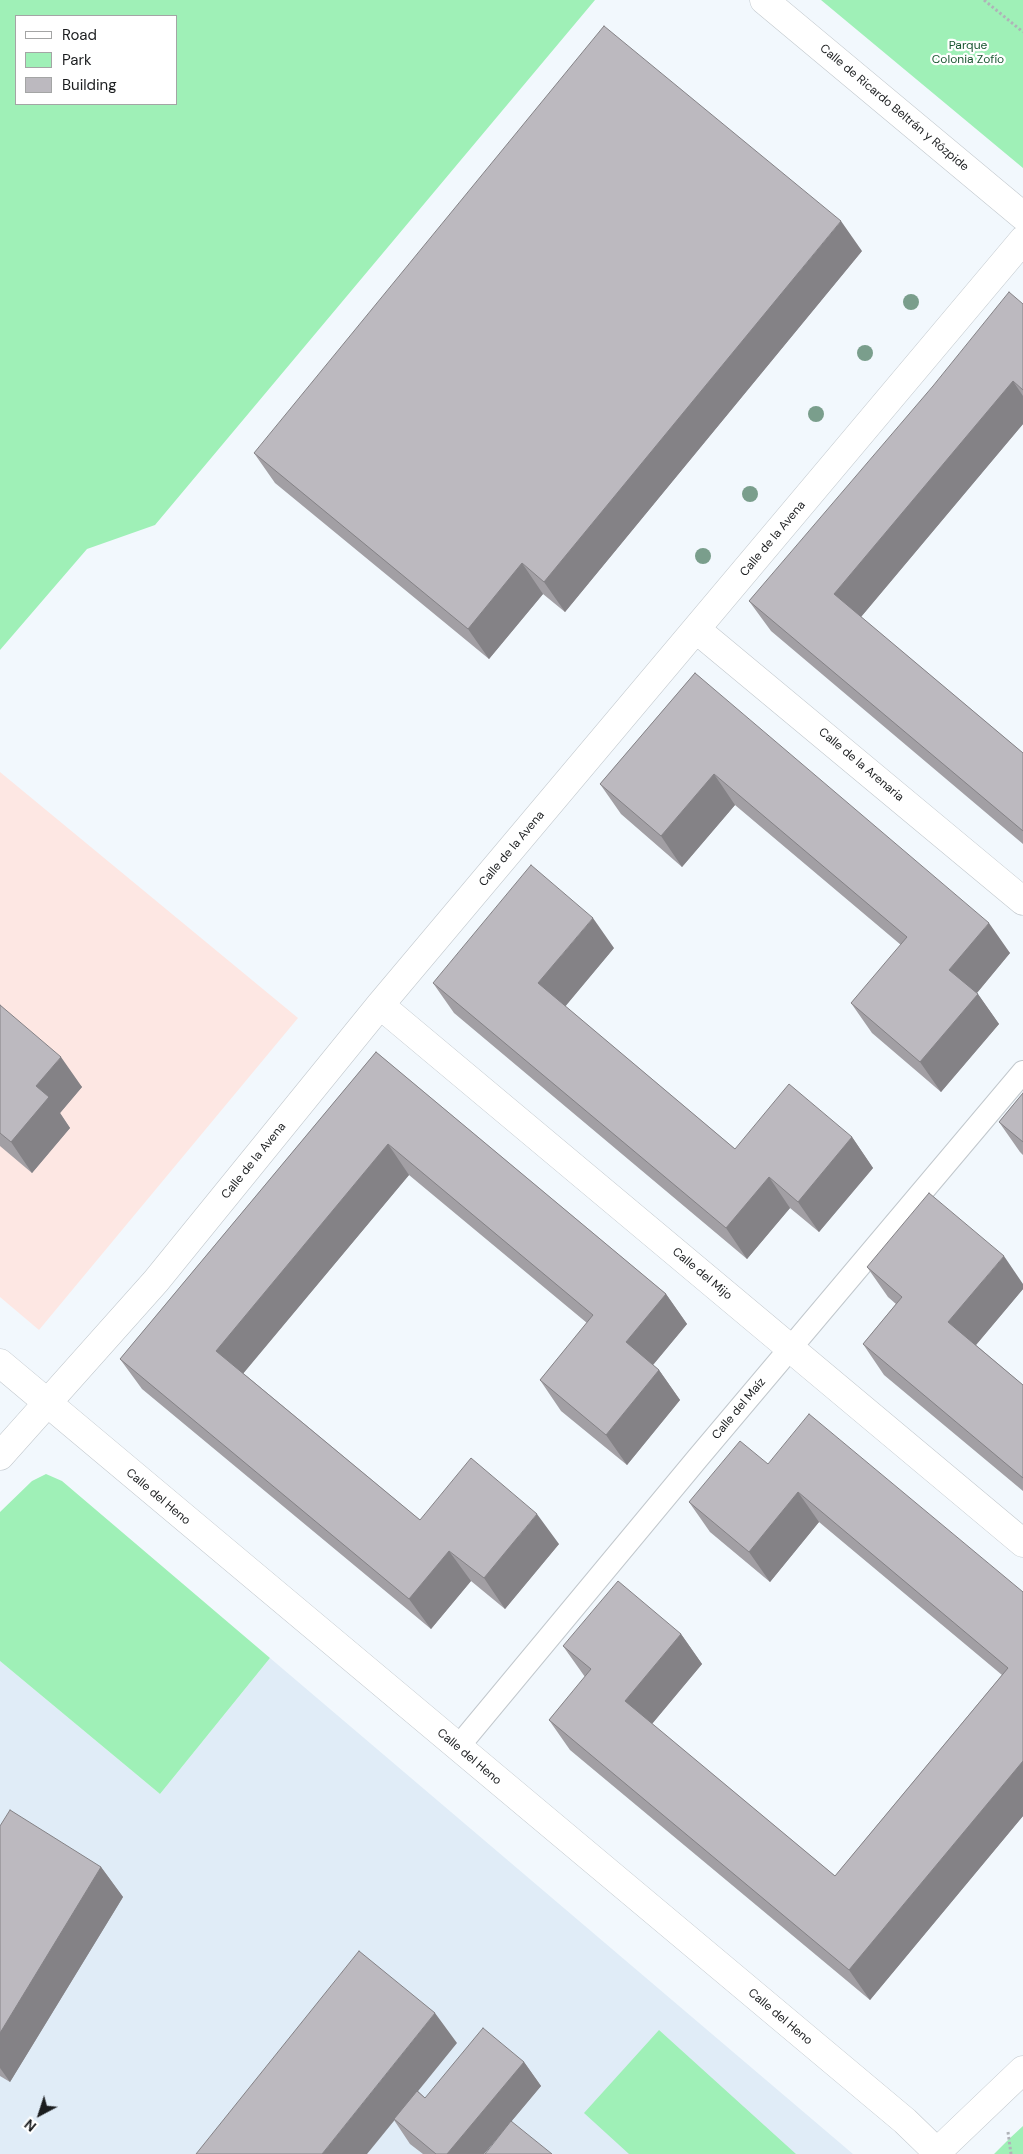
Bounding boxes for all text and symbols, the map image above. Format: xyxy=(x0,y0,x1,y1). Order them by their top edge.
legend xyxy=(15,15,178,105)
text: Road xyxy=(62,25,97,45)
park label: Parque Colonia Zofío xyxy=(932,39,1004,67)
street label: Calle de Ricardo Beltrán y Rózpide xyxy=(817,41,971,175)
text: Park xyxy=(62,50,92,70)
text: Building xyxy=(62,75,117,95)
street label: Calle de la Avena xyxy=(737,498,809,580)
street label: Calle de la Arenaria xyxy=(816,725,906,805)
street label: Calle de la Avena xyxy=(476,808,548,890)
street label: Calle de la Avena xyxy=(219,1120,289,1202)
street label: Calle del Mijo xyxy=(669,1245,735,1303)
street label: Calle del Maíz xyxy=(709,1375,769,1443)
street label: Calle del Heno xyxy=(123,1466,193,1528)
street label: Calle del Heno xyxy=(434,1726,504,1788)
street label: Calle del Heno xyxy=(745,1986,815,2048)
north arrow xyxy=(15,2089,65,2139)
text: N xyxy=(21,2115,40,2136)

